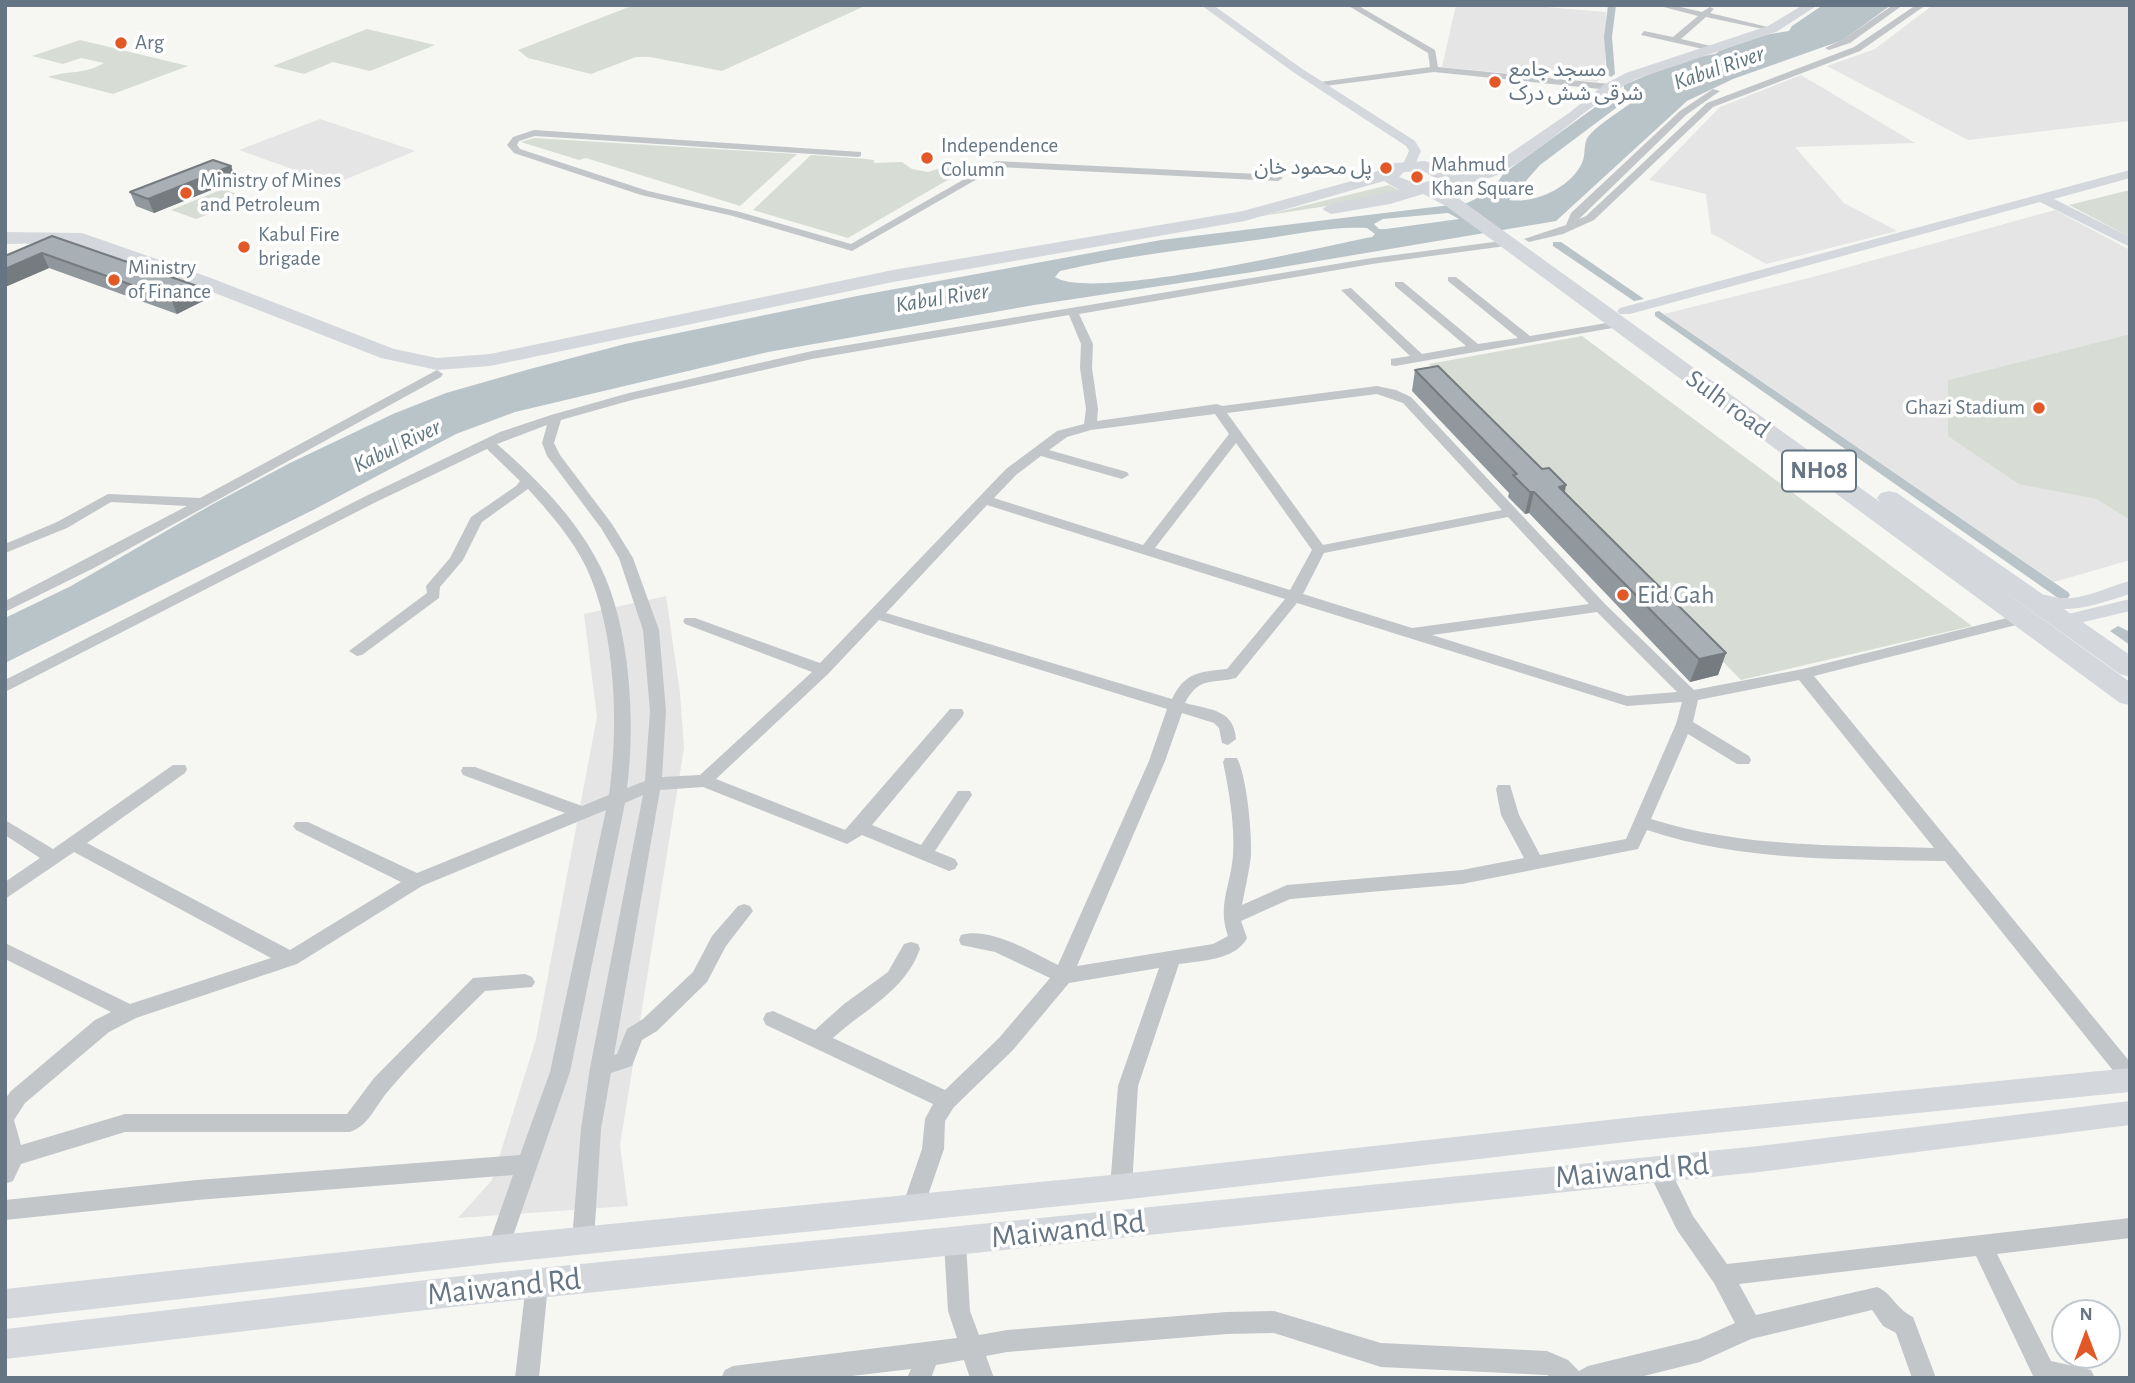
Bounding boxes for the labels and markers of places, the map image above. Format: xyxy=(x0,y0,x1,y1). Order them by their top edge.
place label: Arg xyxy=(135,30,164,56)
marker: Arg xyxy=(113,35,129,51)
place label: مسجد جامع شرقی شش درک xyxy=(1509,57,1643,107)
marker: مسجد جامع شرقی شش درک xyxy=(1487,74,1503,90)
place label: Independence Column xyxy=(941,133,1058,183)
marker: Independence Column xyxy=(919,150,935,166)
place label: Mahmud Khan Square xyxy=(1431,152,1534,202)
place label: پل محمود خان xyxy=(1254,155,1372,181)
marker: پل محمود خان xyxy=(1378,160,1394,176)
place label: Ministry of Mines and Petroleum xyxy=(200,168,341,218)
marker: Mahmud Khan Square xyxy=(1409,169,1425,185)
marker: Ministry of Mines and Petroleum xyxy=(178,185,194,201)
place label: Kabul Fire brigade xyxy=(258,222,340,272)
marker: Kabul Fire brigade xyxy=(236,239,252,255)
place label: Ministry of Finance xyxy=(128,255,211,305)
marker: Ministry of Finance xyxy=(106,272,122,288)
place label: Ghazi Stadium xyxy=(1905,395,2025,421)
marker: Ghazi Stadium xyxy=(2031,400,2047,416)
place label: Eid Gah xyxy=(1637,579,1714,611)
marker: Eid Gah xyxy=(1615,587,1631,603)

